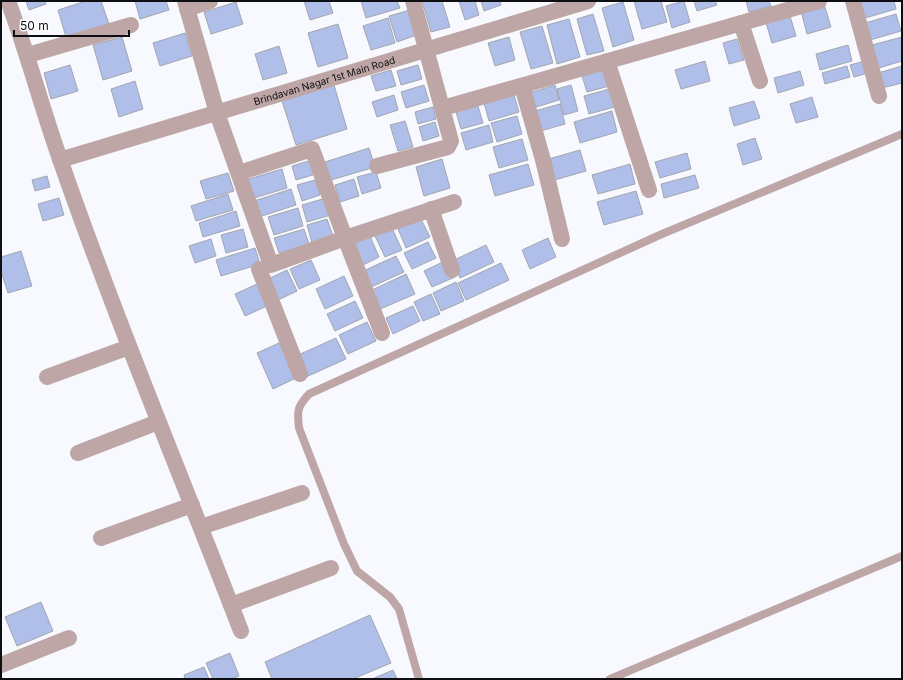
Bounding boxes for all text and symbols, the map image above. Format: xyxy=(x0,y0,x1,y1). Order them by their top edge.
scale bar xyxy=(14,12,129,38)
text: 50 m xyxy=(20,18,49,33)
street label: Brindavan Nagar 1st Main Road xyxy=(252,53,397,107)

